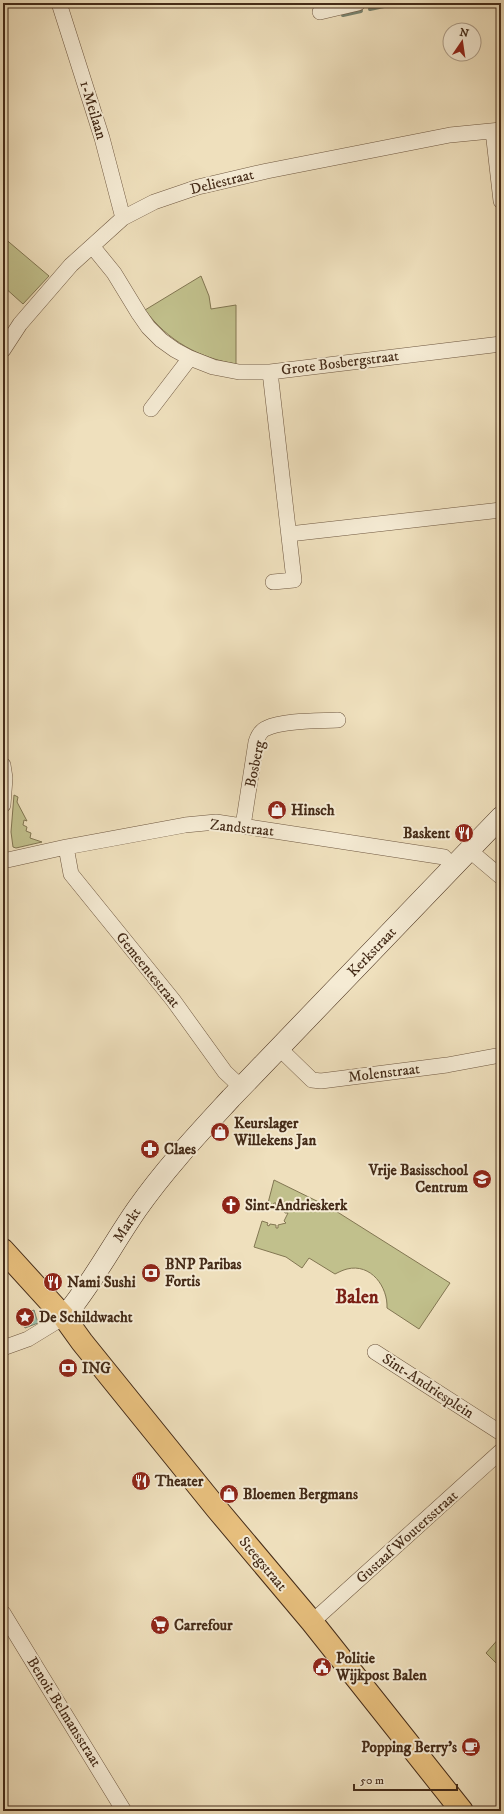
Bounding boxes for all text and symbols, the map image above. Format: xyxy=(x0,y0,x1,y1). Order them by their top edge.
north arrow xyxy=(442,22,482,62)
text: N xyxy=(458,25,470,41)
street label: 1-Meilaan xyxy=(75,78,111,142)
street label: Deliestraat xyxy=(188,165,256,199)
street label: Grote Bosbergstraat xyxy=(280,346,400,380)
street label: Bosberg xyxy=(241,738,269,789)
shop icon: Hinsch xyxy=(266,799,288,821)
place label: Hinsch xyxy=(291,801,335,820)
street label: Zandstraat xyxy=(209,815,275,841)
restaurant icon: Baskent xyxy=(453,822,475,844)
place label: Baskent xyxy=(403,824,450,843)
street label: Kerkstraat xyxy=(343,923,401,981)
street label: Gemeentestraat xyxy=(112,928,184,1012)
street label: Molenstraat xyxy=(347,1059,421,1087)
place label: Keurslager Willekens Jan xyxy=(233,1114,316,1150)
shop icon: Keurslager Willekens Jan xyxy=(209,1121,231,1143)
pharmacy icon: Claes xyxy=(139,1138,161,1160)
place label: Claes xyxy=(164,1140,196,1159)
place label: Vrije Basisschool Centrum xyxy=(368,1161,469,1197)
school or university icon: Vrije Basisschool Centrum xyxy=(471,1168,493,1190)
church icon: Sint-Andrieskerk xyxy=(220,1194,242,1216)
place label: Sint-Andrieskerk xyxy=(245,1196,348,1215)
street label: Markt xyxy=(109,1204,145,1246)
place label: BNP Paribas Fortis xyxy=(165,1255,242,1291)
bank icon: BNP Paribas Fortis xyxy=(140,1262,162,1284)
restaurant icon: Nami Sushi xyxy=(42,1271,64,1293)
place label: Nami Sushi xyxy=(67,1273,136,1292)
district label: Balen xyxy=(335,1286,380,1309)
place icon: De Schildwacht xyxy=(14,1306,36,1328)
place label: De Schildwacht xyxy=(39,1308,133,1327)
street label: Sint-Andriesplein xyxy=(379,1349,478,1423)
bank icon: ING xyxy=(57,1357,79,1379)
place label: ING xyxy=(82,1359,111,1378)
restaurant icon: Theater xyxy=(130,1470,152,1492)
place label: Theater xyxy=(154,1472,204,1491)
shop icon: Bloemen Bergmans xyxy=(218,1483,240,1505)
place label: Bloemen Bergmans xyxy=(243,1485,358,1504)
street label: Gustaaf Woutersstraat xyxy=(352,1486,462,1588)
street label: Steegstraat xyxy=(235,1533,291,1595)
supermarket icon: Carrefour xyxy=(149,1614,171,1636)
place label: Carrefour xyxy=(174,1616,233,1635)
place label: Politie Wijkpost Balen xyxy=(335,1649,427,1685)
street label: Benoit Belmansstraat xyxy=(22,1653,106,1771)
public building icon: Politie Wijkpost Balen xyxy=(311,1656,333,1678)
cafe icon: Popping Berry's xyxy=(460,1736,482,1758)
place label: Popping Berry's xyxy=(361,1738,457,1757)
scale bar xyxy=(354,1766,457,1792)
text: 50 m xyxy=(360,1773,384,1788)

